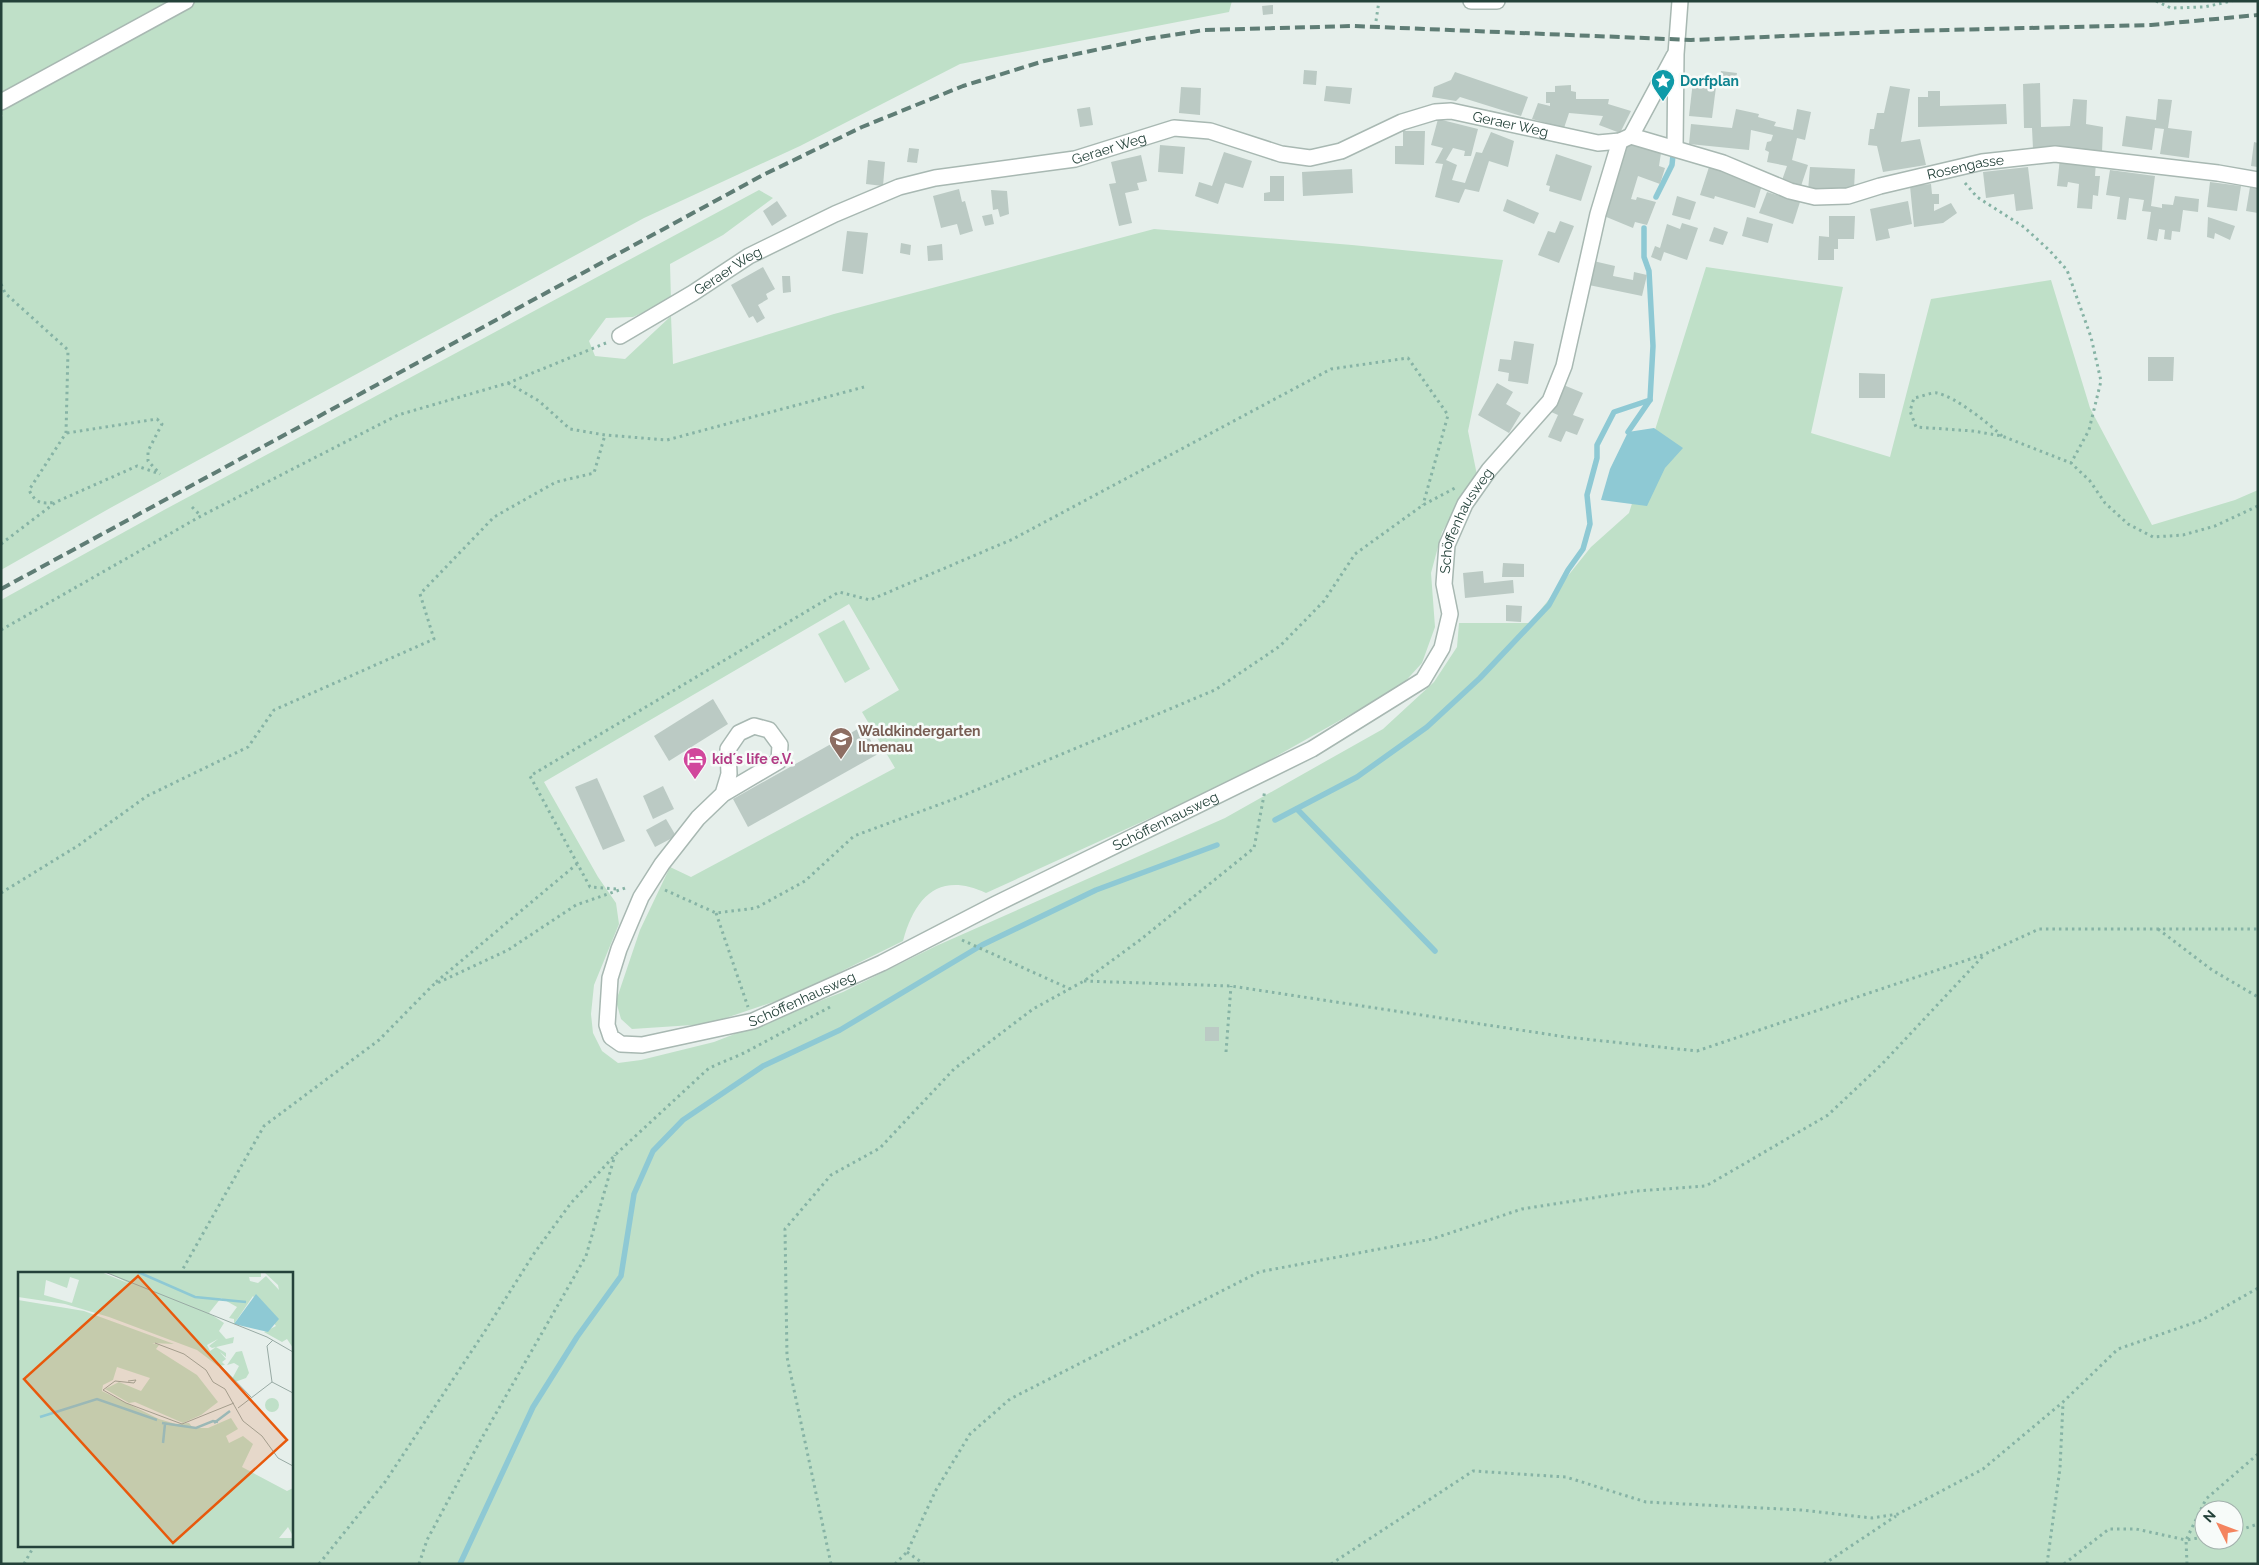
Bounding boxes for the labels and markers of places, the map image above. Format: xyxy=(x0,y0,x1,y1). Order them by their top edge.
place icon: Dorfplan xyxy=(1650,68,1676,102)
place label: Dorfplan xyxy=(1680,73,1739,89)
place label: Waldkindergarten Ilmenau xyxy=(858,723,981,755)
school or university icon: Waldkindergarten Ilmenau xyxy=(828,726,854,760)
hotel icon: kid´s life e.V. xyxy=(682,746,708,780)
place label: kid´s life e.V. xyxy=(712,751,793,767)

